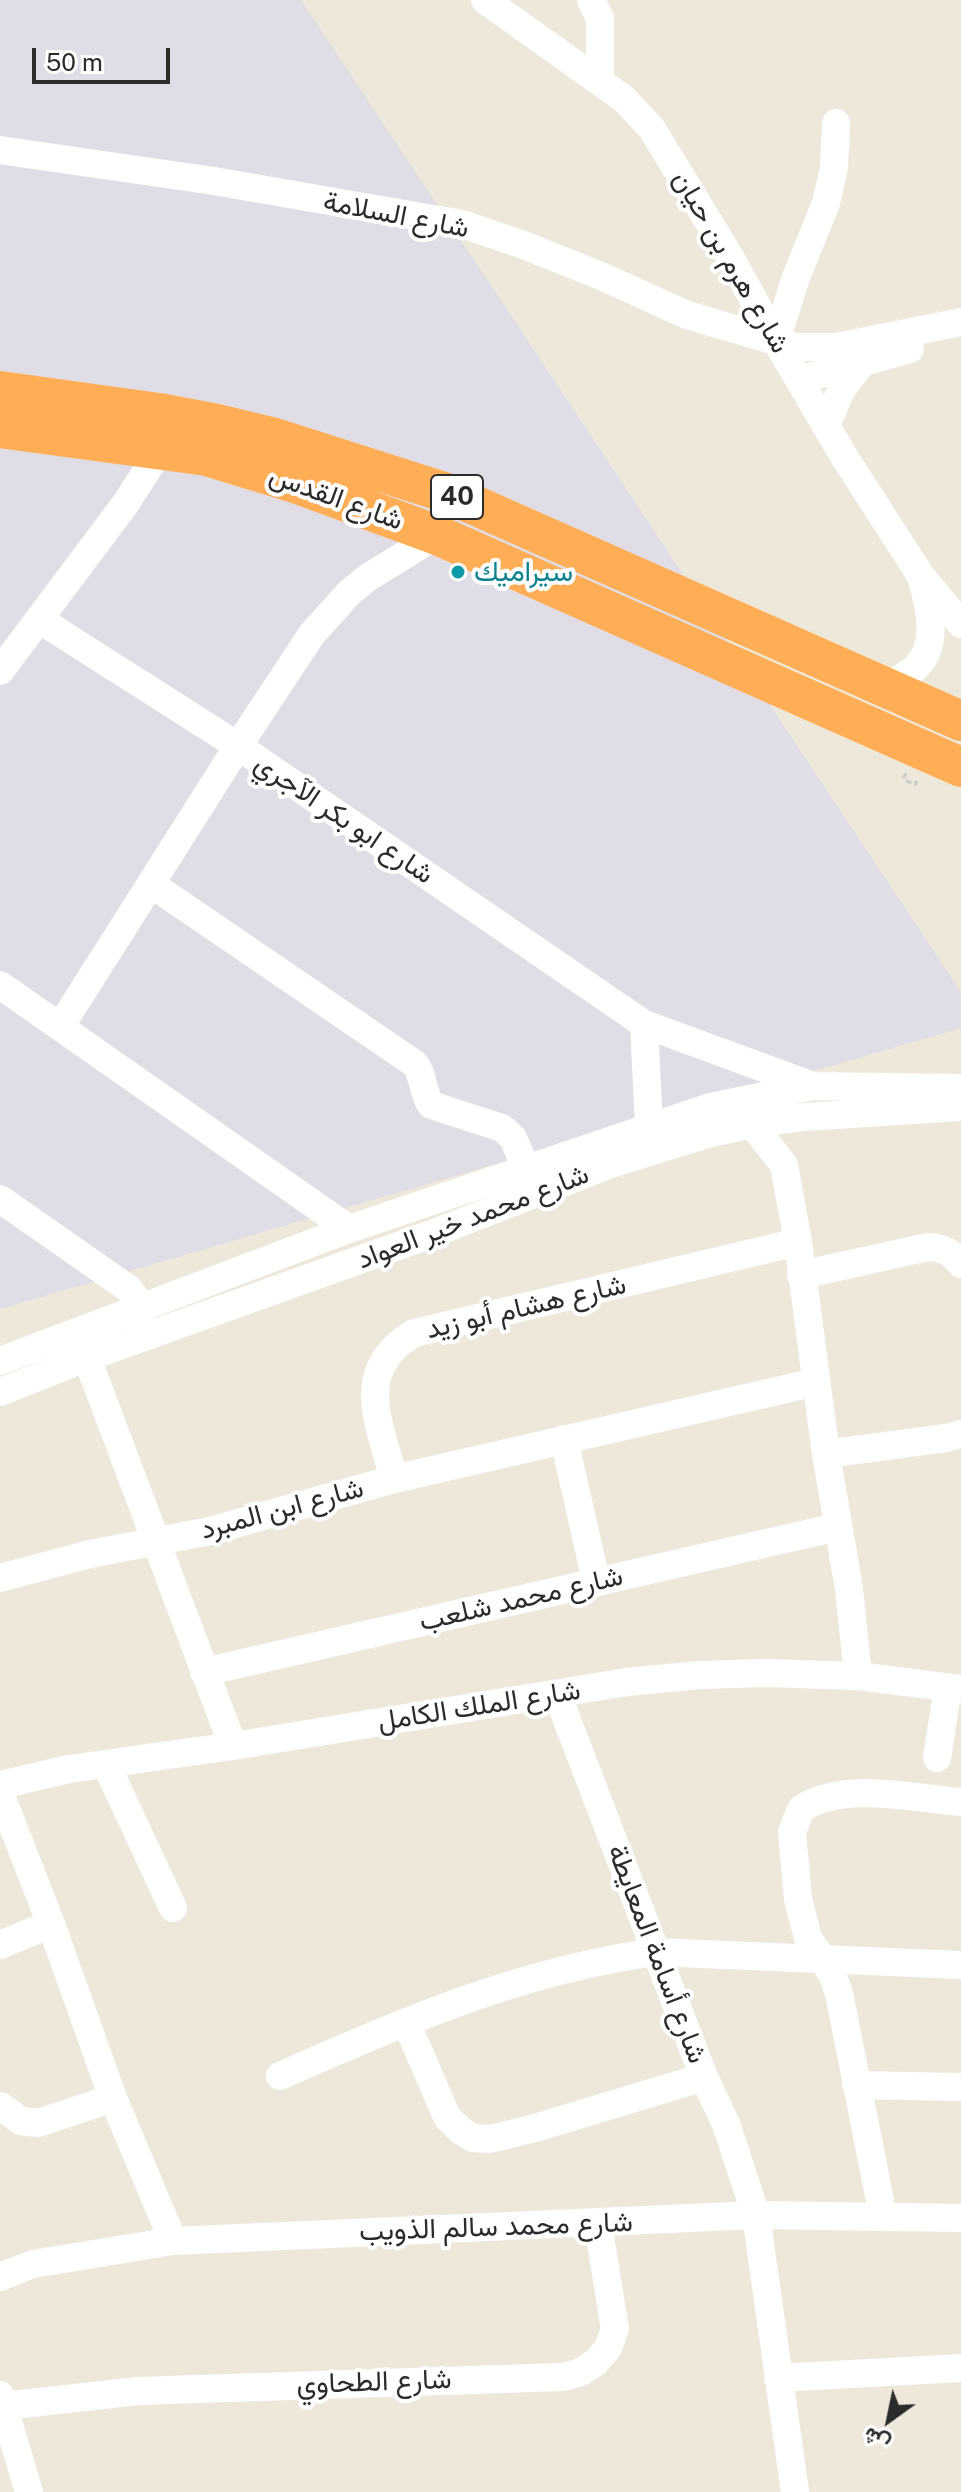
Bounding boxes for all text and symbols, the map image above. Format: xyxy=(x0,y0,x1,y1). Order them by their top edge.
scale bar xyxy=(36,32,174,82)
text: 50 m xyxy=(46,48,103,76)
street label: شارع هرم بن حيان xyxy=(665,165,797,359)
street label: شارع السلامة xyxy=(320,184,472,246)
street label: شارع القدس xyxy=(265,458,407,538)
road number: 40 xyxy=(431,475,483,519)
place label: سيراميك xyxy=(474,555,573,589)
marker: سيراميك xyxy=(449,563,467,581)
street label: شارع ابو بكر الآجري xyxy=(248,747,440,891)
street label: شارع محمد خير العواد xyxy=(352,1157,594,1277)
street label: شارع هشام أبو زيد xyxy=(423,1268,629,1346)
street label: شارع ابن المبرد xyxy=(197,1471,367,1547)
street label: شارع محمد شلعب xyxy=(416,1559,626,1639)
street label: شارع الملك الكامل xyxy=(375,1673,583,1739)
street label: شارع أسامة المعايطة xyxy=(600,1840,714,2068)
street label: شارع محمد سالم الذويب xyxy=(359,2205,633,2249)
street label: شارع الطحاوي xyxy=(296,2363,452,2401)
north arrow xyxy=(849,2380,929,2460)
text: ش xyxy=(858,2422,894,2458)

